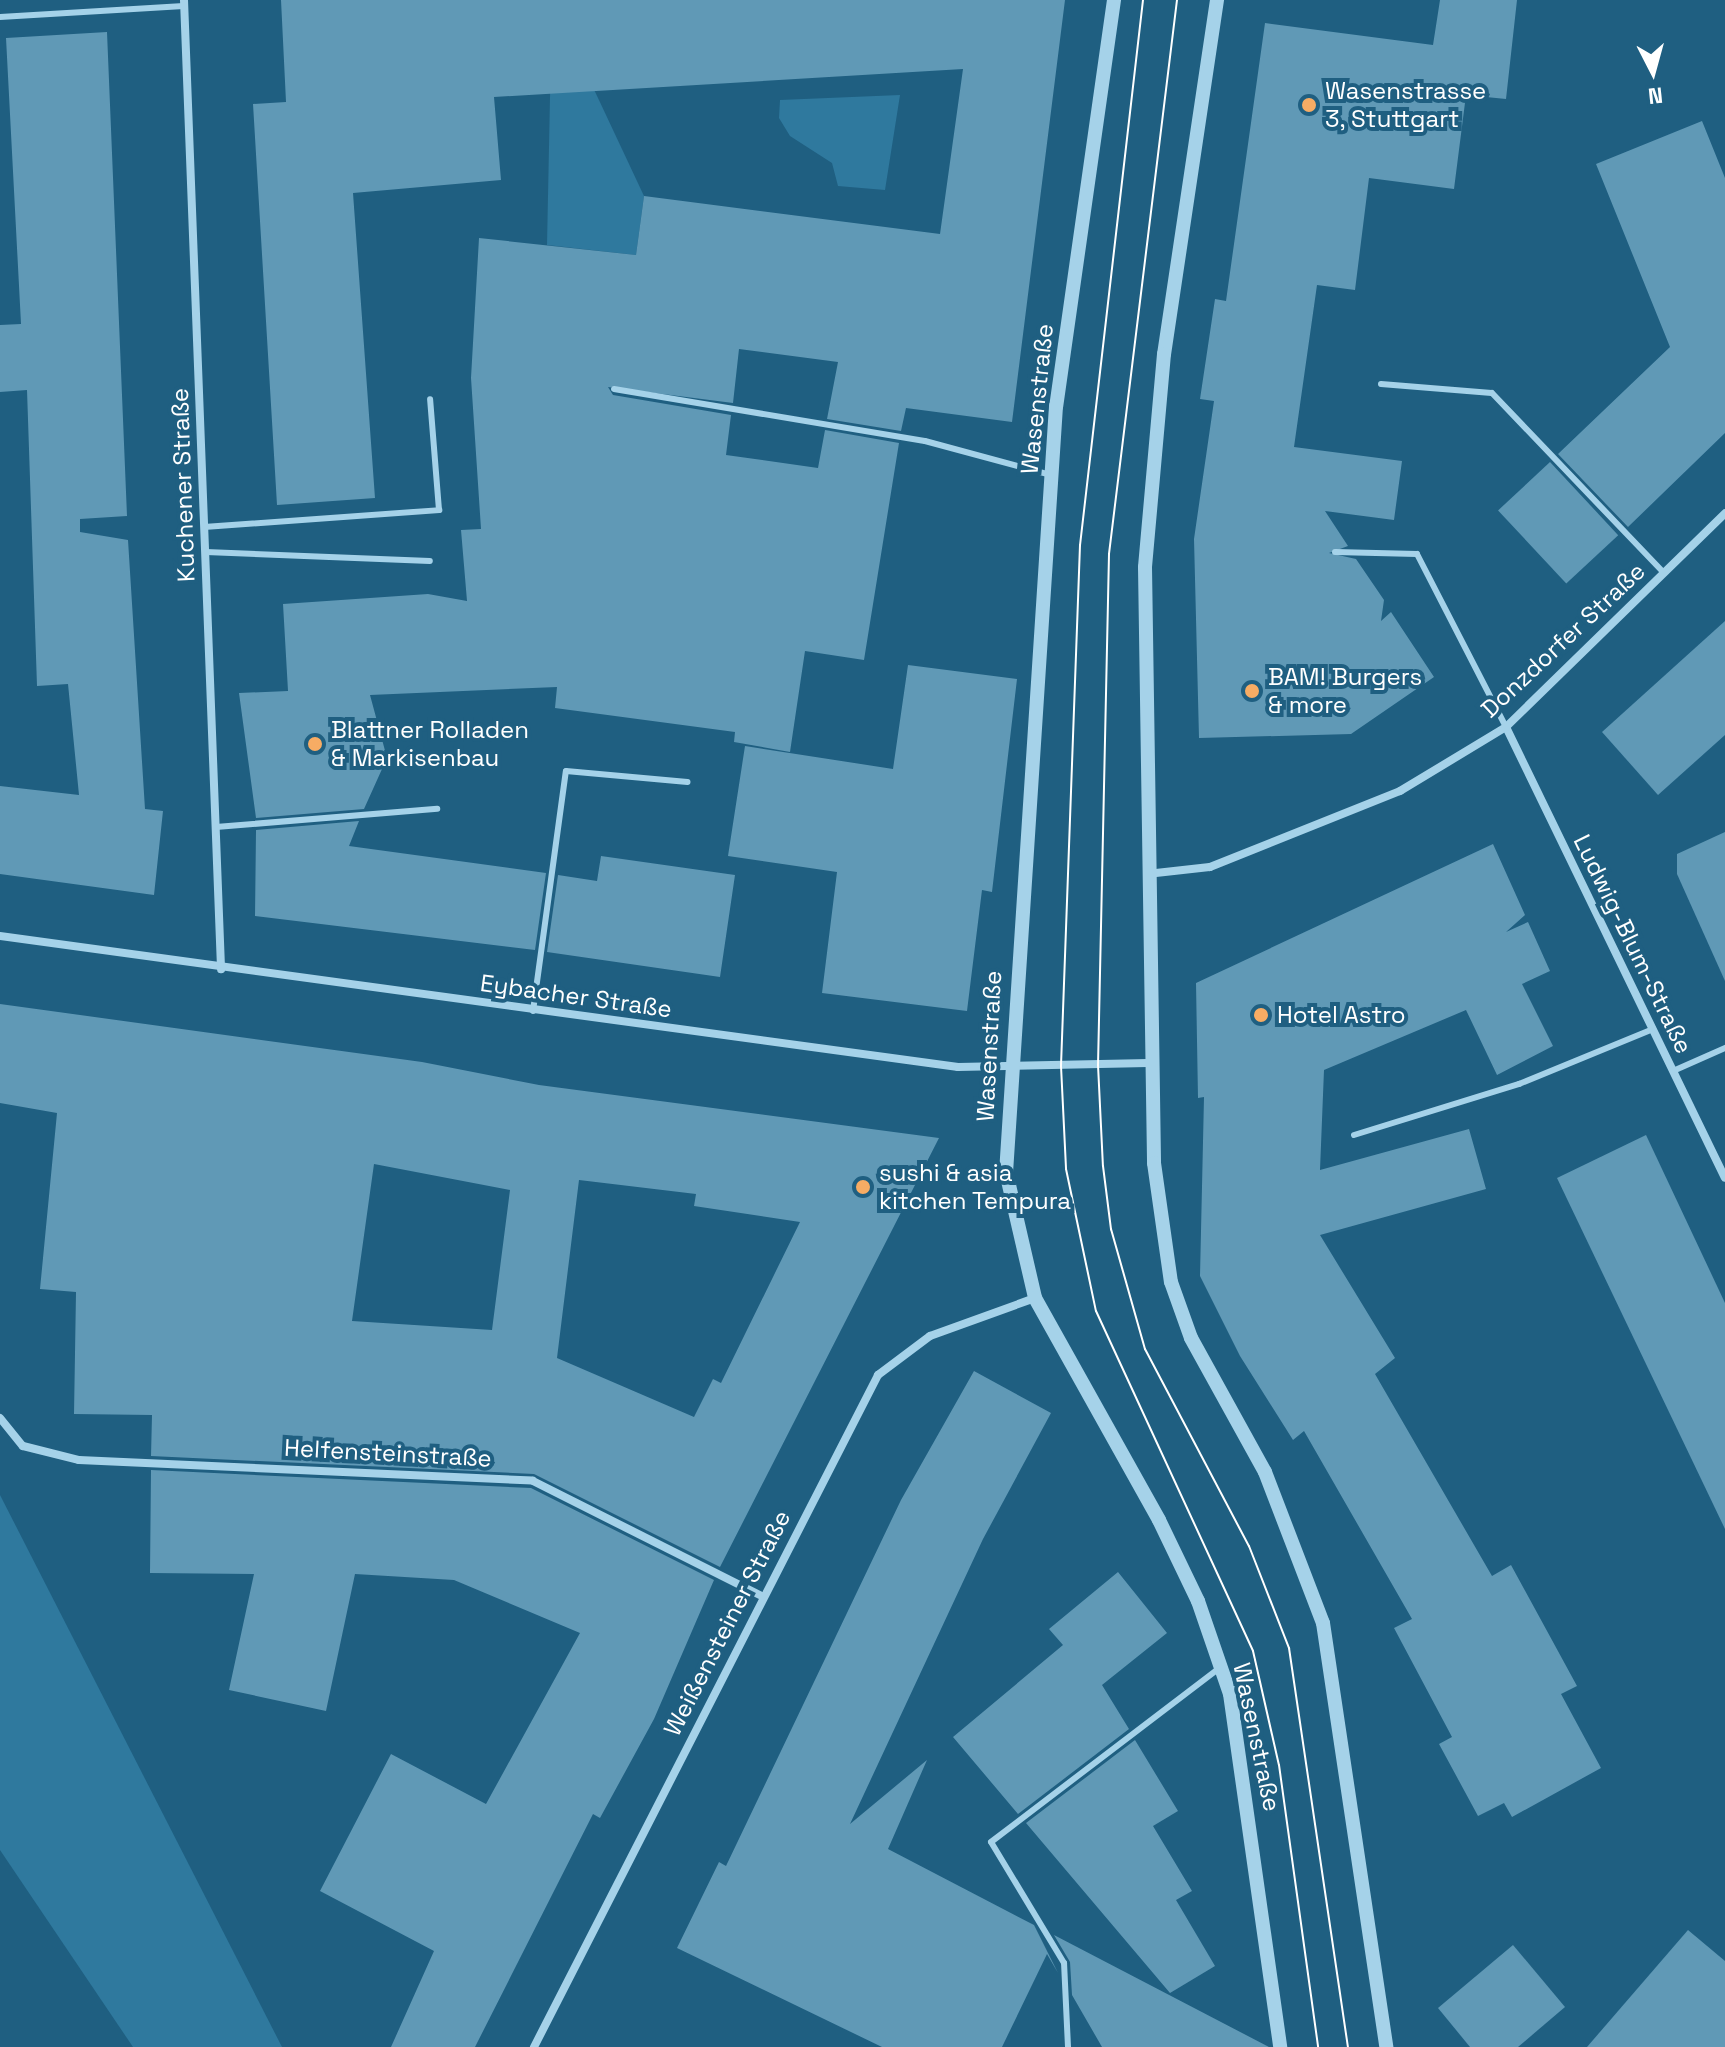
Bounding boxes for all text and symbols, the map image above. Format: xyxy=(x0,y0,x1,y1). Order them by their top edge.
north arrow xyxy=(1613,32,1693,112)
place label: Wasenstrasse 3, Stuttgart xyxy=(1325,77,1486,133)
text: N xyxy=(1647,81,1664,111)
marker: Wasenstrasse 3, Stuttgart xyxy=(1300,96,1318,114)
street label: Wasenstraße xyxy=(1015,322,1059,476)
street label: Kuchener Straße xyxy=(165,388,201,582)
street label: Donzdorfer Straße xyxy=(1475,557,1651,723)
place label: BAM! Burgers & more xyxy=(1268,663,1422,719)
marker: BAM! Burgers & more xyxy=(1243,682,1261,700)
place label: Blattner Rolladen & Markisenbau xyxy=(331,716,529,772)
marker: Blattner Rolladen & Markisenbau xyxy=(306,735,324,753)
street label: Ludwig-Blum-Straße xyxy=(1567,830,1699,1058)
street label: Eybacher Straße xyxy=(478,968,674,1024)
street label: Wasenstraße xyxy=(971,970,1007,1122)
place label: Hotel Astro xyxy=(1277,1001,1406,1029)
marker: Hotel Astro xyxy=(1252,1006,1270,1024)
place label: sushi & asia kitchen Tempura xyxy=(879,1159,1072,1215)
marker: sushi & asia kitchen Tempura xyxy=(854,1178,872,1196)
street label: Helfensteinstraße xyxy=(284,1433,492,1473)
street label: Weißensteiner Straße xyxy=(658,1505,796,1741)
street label: Wasenstraße xyxy=(1227,1660,1287,1814)

